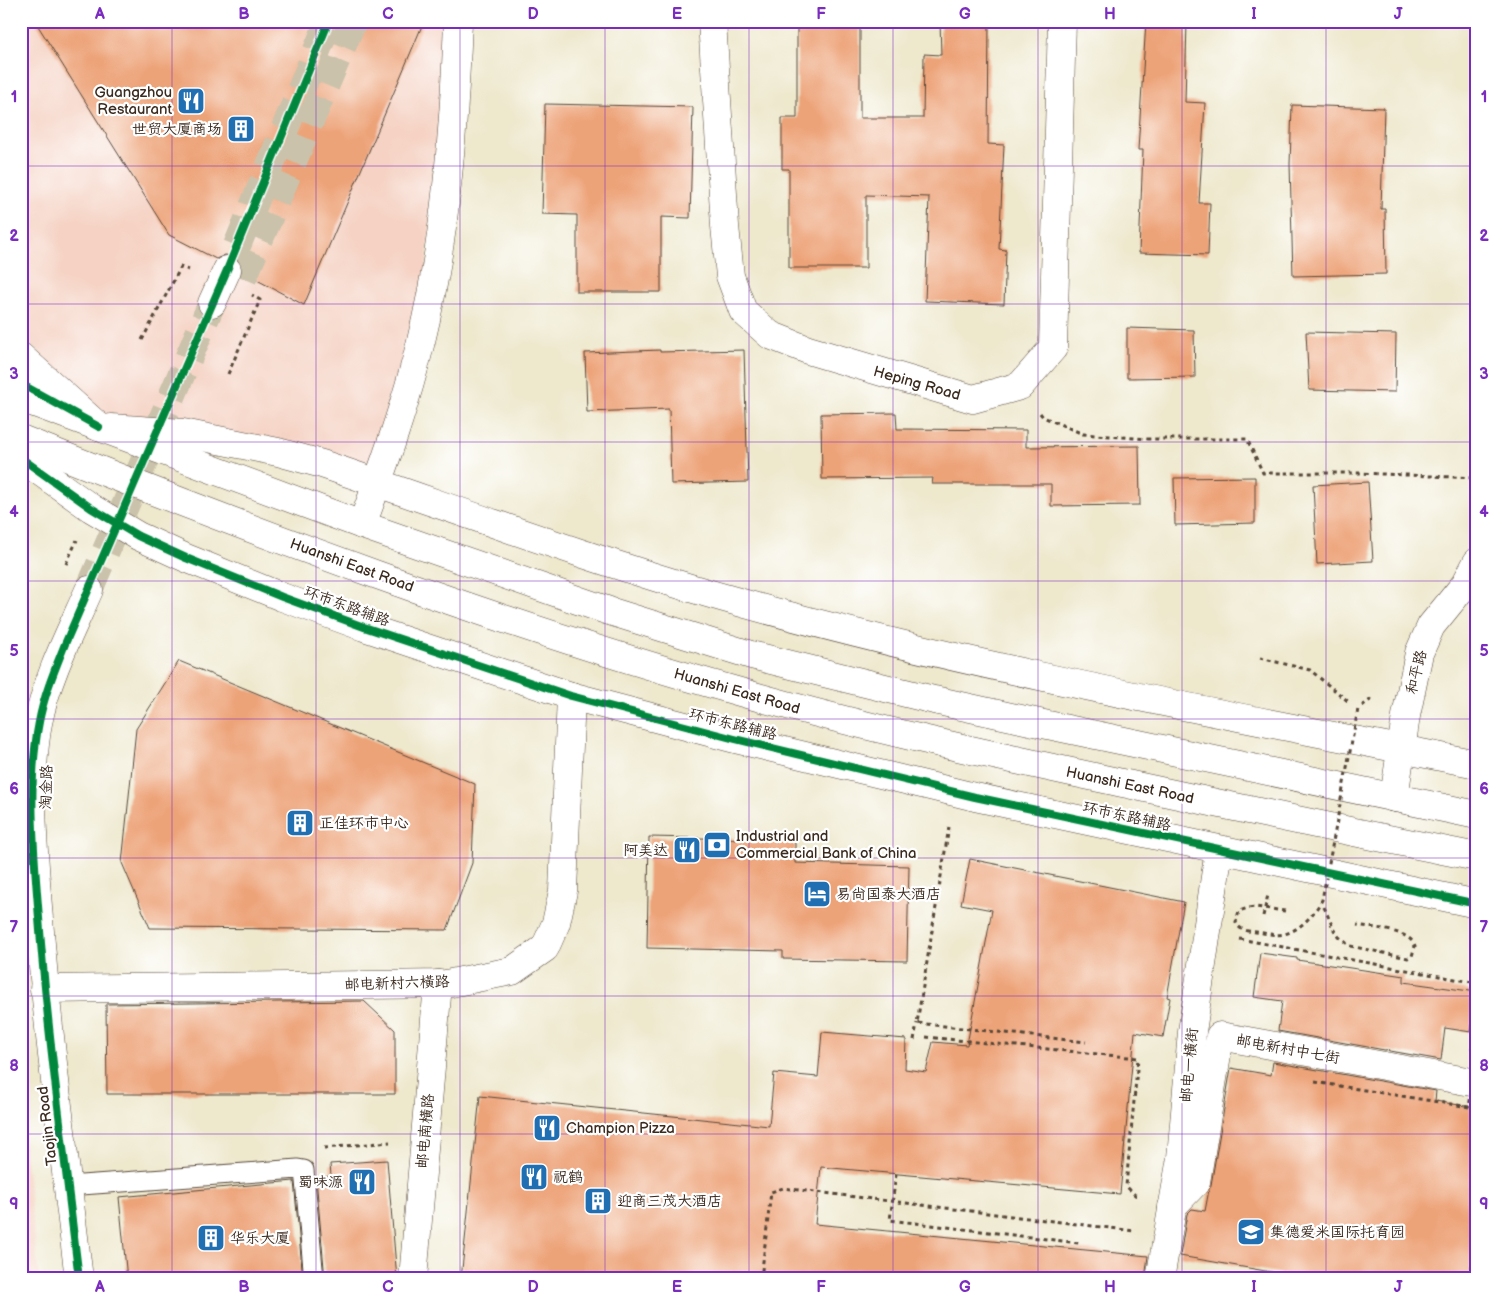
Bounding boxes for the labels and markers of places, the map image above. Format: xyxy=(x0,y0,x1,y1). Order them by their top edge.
place label: Guangzhou Restaurant xyxy=(95,83,172,119)
restaurant icon: Guangzhou Restaurant xyxy=(176,86,206,116)
building icon: 世贸大厦商场 xyxy=(226,114,256,144)
place label: 世贸大厦商场 xyxy=(132,120,222,139)
building icon: 正佳环市中心 xyxy=(285,808,315,838)
place label: 正佳环市中心 xyxy=(319,814,409,833)
place label: Industrial and Commercial Bank of China xyxy=(736,827,917,863)
bank icon: Industrial and Commercial Bank of China xyxy=(702,830,732,860)
restaurant icon: 阿美达 xyxy=(672,835,702,865)
place label: 阿美达 xyxy=(623,841,668,860)
hotel icon: 易尚国泰大酒店 xyxy=(802,879,832,909)
place label: 易尚国泰大酒店 xyxy=(836,885,941,904)
restaurant icon: Champion Pizza xyxy=(532,1113,562,1143)
place label: Champion Pizza xyxy=(566,1119,675,1138)
restaurant icon: 祝鹤 xyxy=(519,1162,549,1192)
restaurant icon: 蜀味源 xyxy=(347,1167,377,1197)
place label: 祝鹤 xyxy=(553,1168,583,1187)
place label: 蜀味源 xyxy=(298,1173,343,1192)
building icon: 迎商三茂大酒店 xyxy=(583,1186,613,1216)
place label: 迎商三茂大酒店 xyxy=(617,1192,722,1211)
school or university icon: 集德爱米国际托育园 xyxy=(1236,1217,1266,1247)
building icon: 华乐大厦 xyxy=(196,1223,226,1253)
place label: 集德爱米国际托育园 xyxy=(1270,1223,1405,1242)
place label: 华乐大厦 xyxy=(230,1229,290,1248)

